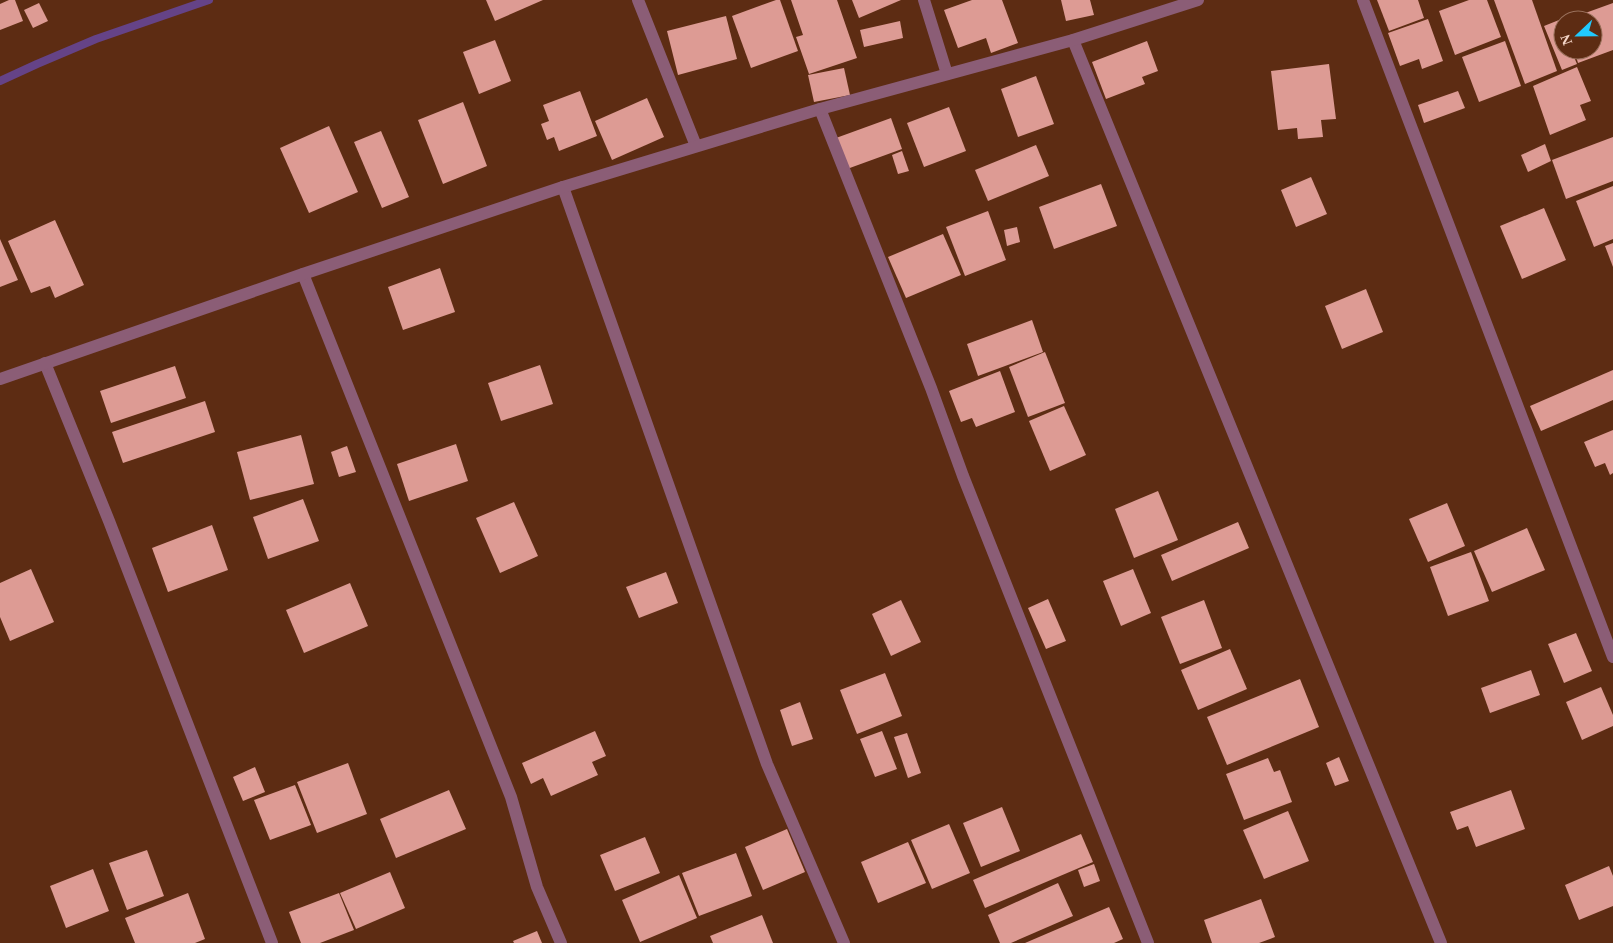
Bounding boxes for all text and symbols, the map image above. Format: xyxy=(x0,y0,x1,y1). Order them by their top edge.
north arrow xyxy=(1553,10,1603,60)
text: N xyxy=(1558,32,1575,47)

